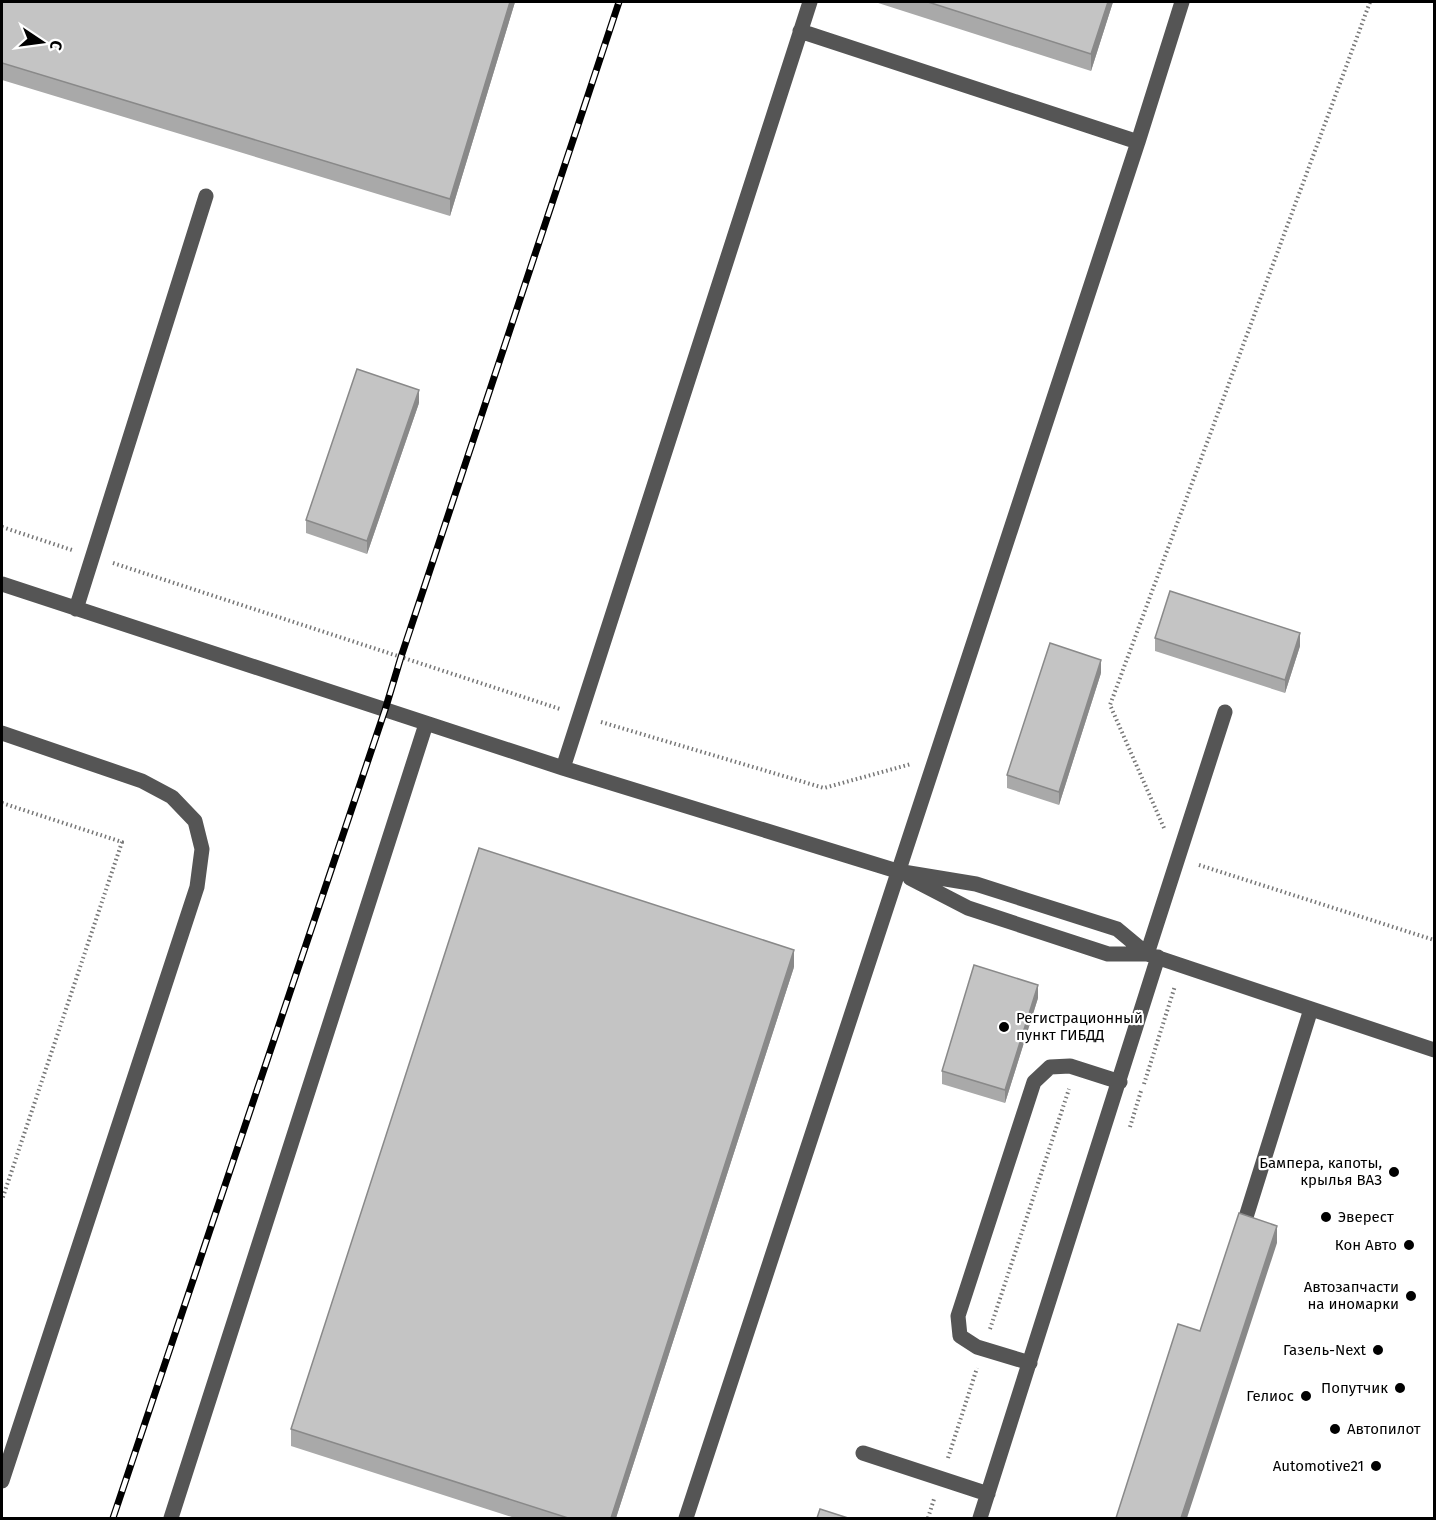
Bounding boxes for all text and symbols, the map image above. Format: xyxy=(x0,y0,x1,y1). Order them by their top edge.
north arrow xyxy=(12,12,72,72)
text: С xyxy=(46,39,66,53)
place label: Регистрационный пункт ГИБДД xyxy=(1016,1009,1143,1044)
marker: Регистрационный пункт ГИБДД xyxy=(997,1020,1011,1034)
place label: Бампера, капоты, крылья ВАЗ xyxy=(1259,1154,1382,1189)
marker: Бампера, капоты, крылья ВАЗ xyxy=(1387,1165,1401,1179)
place label: Эверест xyxy=(1338,1208,1394,1226)
marker: Эверест xyxy=(1319,1210,1333,1224)
place label: Кон Авто xyxy=(1335,1236,1397,1254)
marker: Кон Авто xyxy=(1402,1238,1416,1252)
place label: Автозапчасти на иномарки xyxy=(1304,1278,1399,1313)
marker: Автозапчасти на иномарки xyxy=(1404,1289,1418,1303)
place label: Газель-Next xyxy=(1283,1341,1367,1359)
marker: Газель-Next xyxy=(1371,1343,1385,1357)
place label: Попутчик xyxy=(1321,1379,1388,1397)
marker: Попутчик xyxy=(1393,1381,1407,1395)
place label: Гелиос xyxy=(1246,1387,1294,1405)
marker: Гелиос xyxy=(1299,1389,1313,1403)
place label: Автопилот xyxy=(1347,1420,1421,1438)
marker: Автопилот xyxy=(1328,1422,1342,1436)
place label: Automotive21 xyxy=(1273,1457,1364,1475)
marker: Automotive21 xyxy=(1369,1459,1383,1473)

